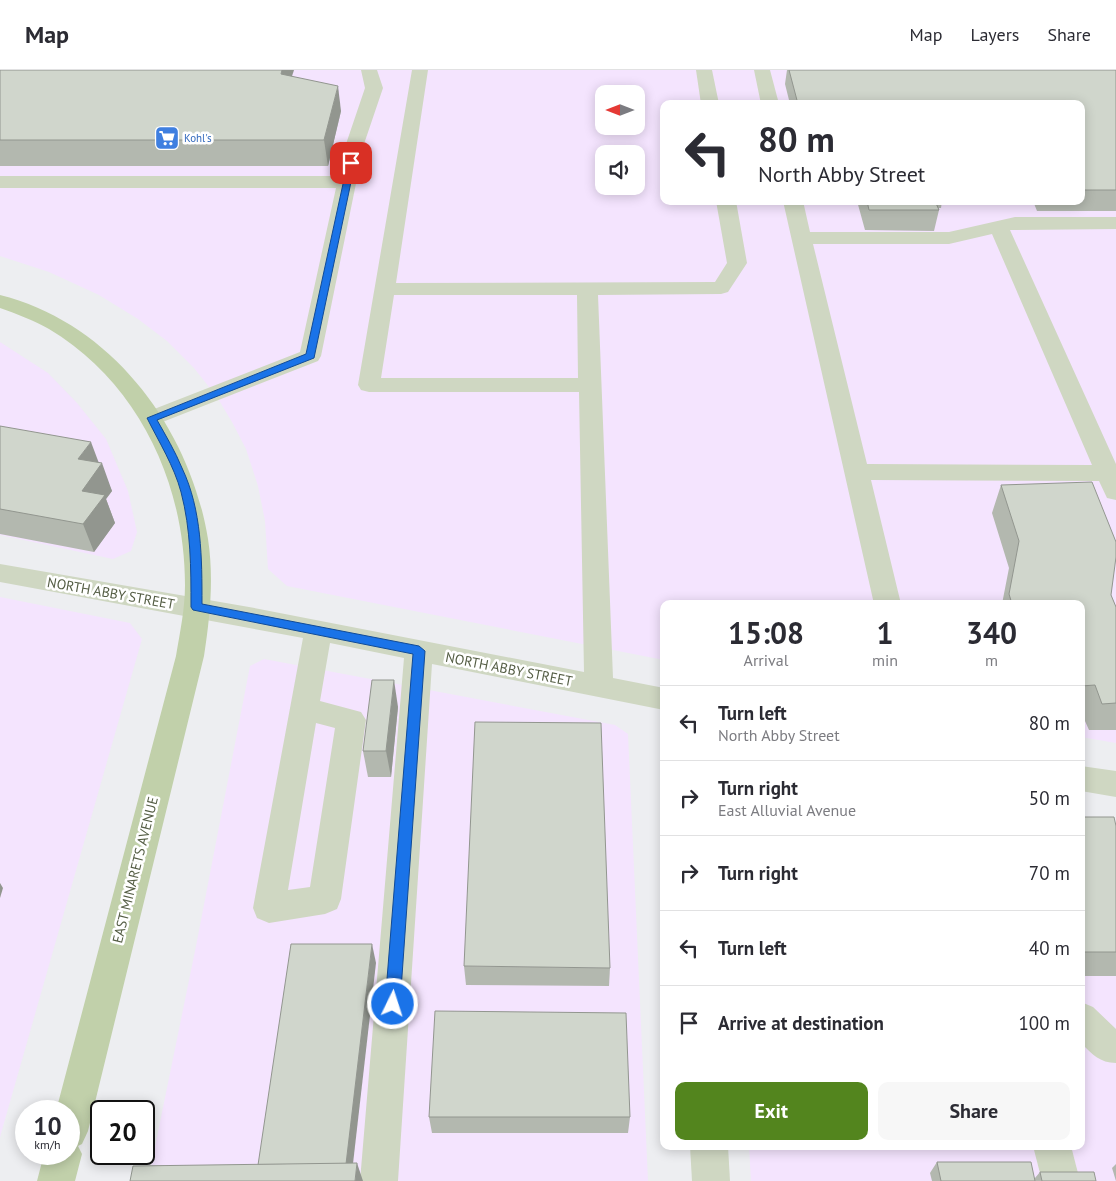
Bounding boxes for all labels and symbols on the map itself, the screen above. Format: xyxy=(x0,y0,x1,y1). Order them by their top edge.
north arrow xyxy=(595,85,645,135)
supermarket icon: Kohl's xyxy=(154,125,180,151)
place label: Kohl's xyxy=(184,131,212,145)
pin xyxy=(330,142,372,184)
street label: NORTH ABBY STREET xyxy=(46,573,176,613)
street label: NORTH ABBY STREET xyxy=(444,648,574,690)
street label: EAST MINARETS AVENUE xyxy=(108,795,162,945)
position arrow xyxy=(366,977,418,1029)
speed limit sign: 20 xyxy=(90,1100,155,1165)

